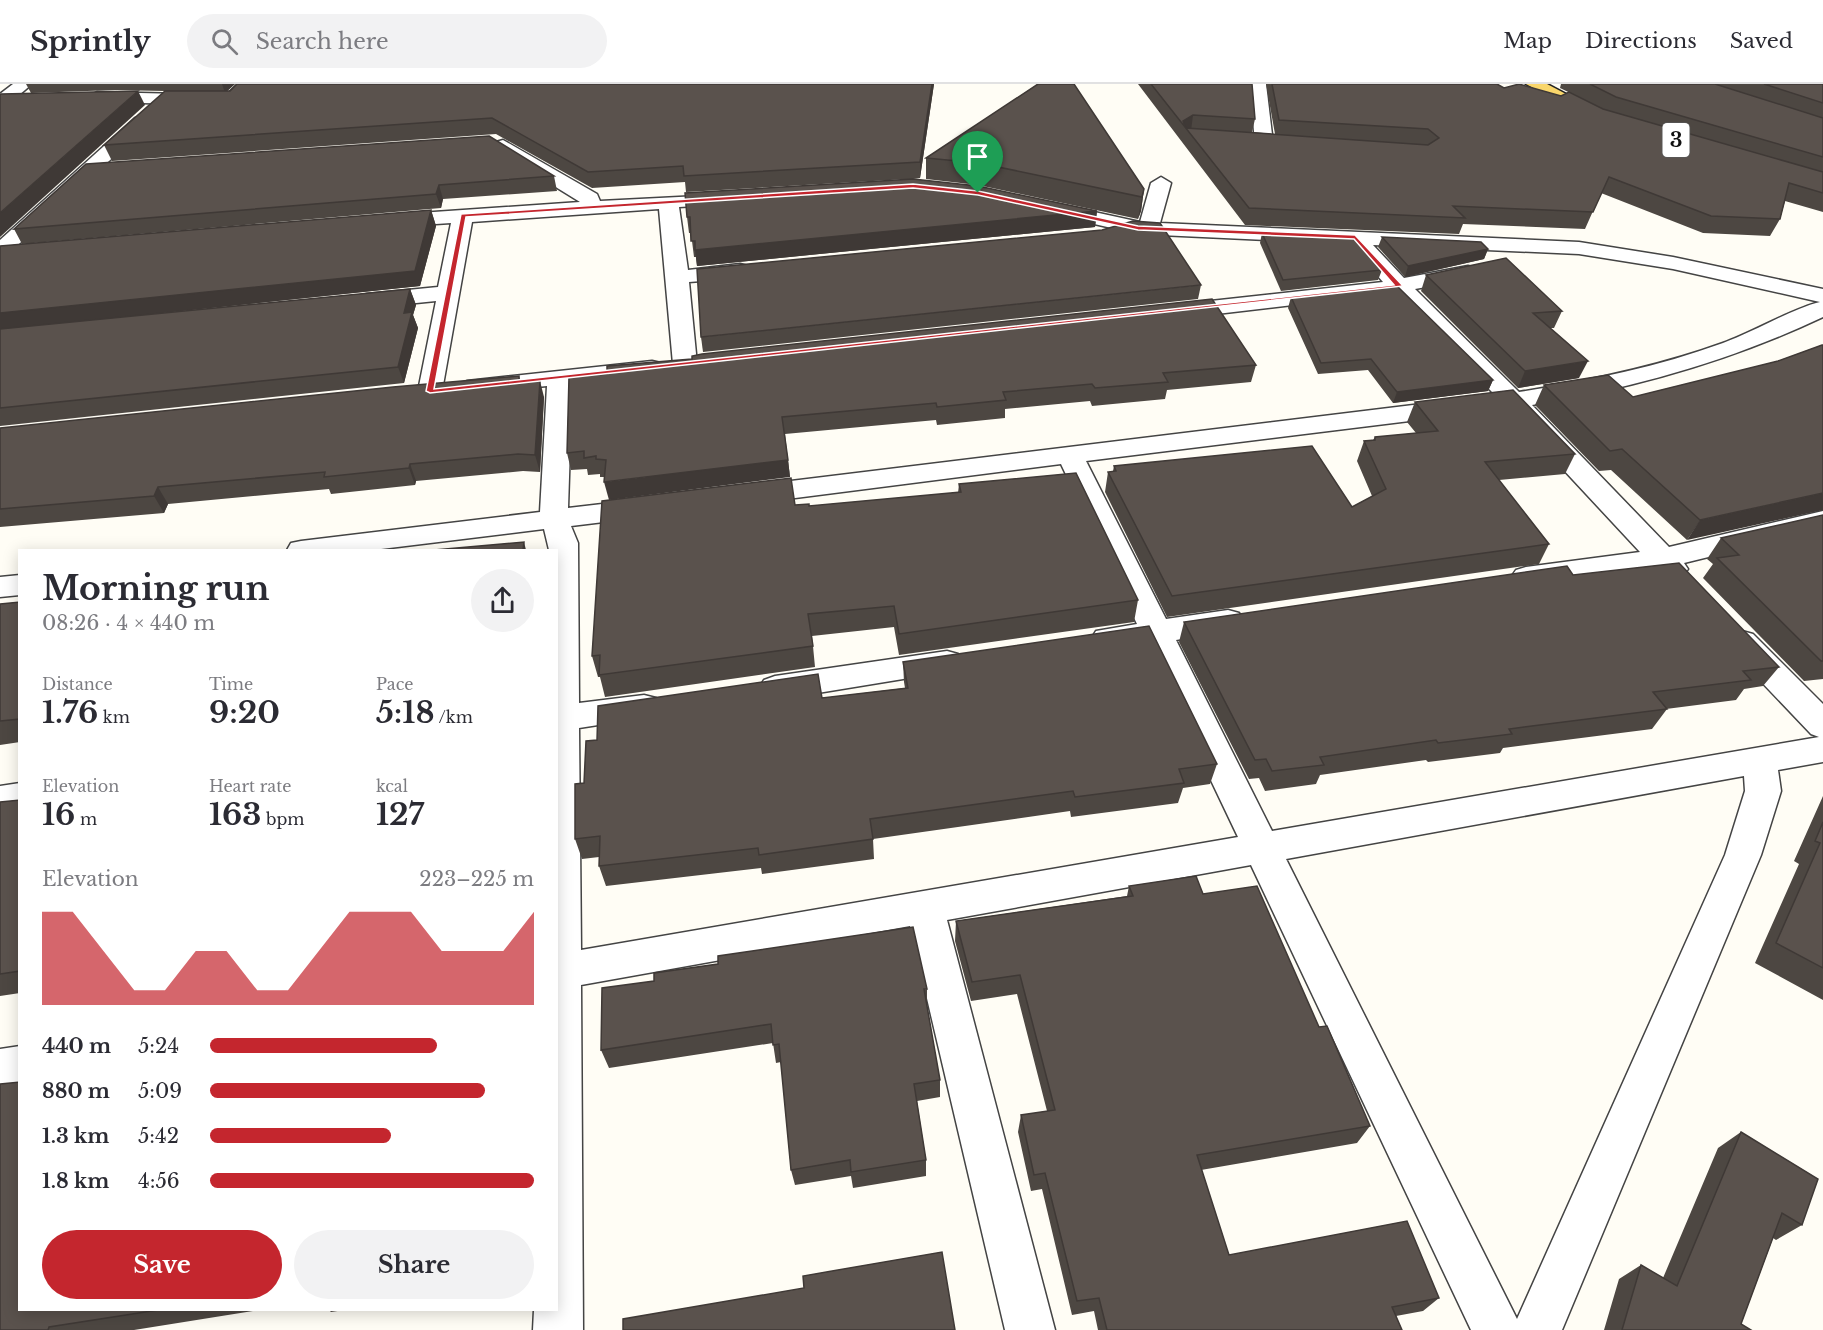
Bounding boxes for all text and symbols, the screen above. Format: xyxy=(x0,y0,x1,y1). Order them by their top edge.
search box xyxy=(187,14,607,68)
text: Sprintly xyxy=(30,24,151,59)
icon: search xyxy=(208,25,241,58)
text: Search here xyxy=(256,28,389,55)
text: Map xyxy=(1503,28,1552,54)
text: Directions xyxy=(1585,28,1697,54)
text: Saved xyxy=(1730,28,1793,54)
road number: 3 xyxy=(1662,123,1690,157)
pin xyxy=(952,131,1003,193)
icon: arrive xyxy=(961,140,994,173)
text: Morning run xyxy=(42,568,270,609)
button: share xyxy=(471,569,534,632)
text: 08:26 · 4 × 440 m xyxy=(42,611,215,635)
text: Distance xyxy=(42,674,113,694)
text: Time xyxy=(209,674,253,694)
text: Pace xyxy=(376,674,413,694)
text: 1.76 xyxy=(42,694,98,731)
text: 9:20 xyxy=(209,694,280,731)
text: 5:18 xyxy=(376,694,435,731)
text: km xyxy=(98,707,130,727)
text: /km xyxy=(435,707,473,727)
text: Elevation xyxy=(42,776,119,796)
text: Heart rate xyxy=(209,776,291,796)
text: kcal xyxy=(376,776,408,796)
text: 16 xyxy=(42,796,75,833)
text: 163 xyxy=(209,796,261,833)
text: 127 xyxy=(376,796,424,833)
text: m xyxy=(75,809,97,829)
text: bpm xyxy=(261,809,305,829)
text: Elevation xyxy=(42,867,139,891)
text: 223–225 m xyxy=(419,867,534,891)
text: 440 m xyxy=(42,1034,111,1058)
text: 5:24 xyxy=(138,1034,179,1058)
text: 880 m xyxy=(42,1079,110,1103)
text: 5:09 xyxy=(138,1079,182,1103)
text: 1.3 km xyxy=(42,1124,109,1148)
text: 5:42 xyxy=(138,1124,179,1148)
text: 1.8 km xyxy=(42,1169,109,1193)
text: 4:56 xyxy=(138,1169,180,1193)
button: Save xyxy=(42,1230,282,1299)
button: Share xyxy=(294,1230,534,1299)

